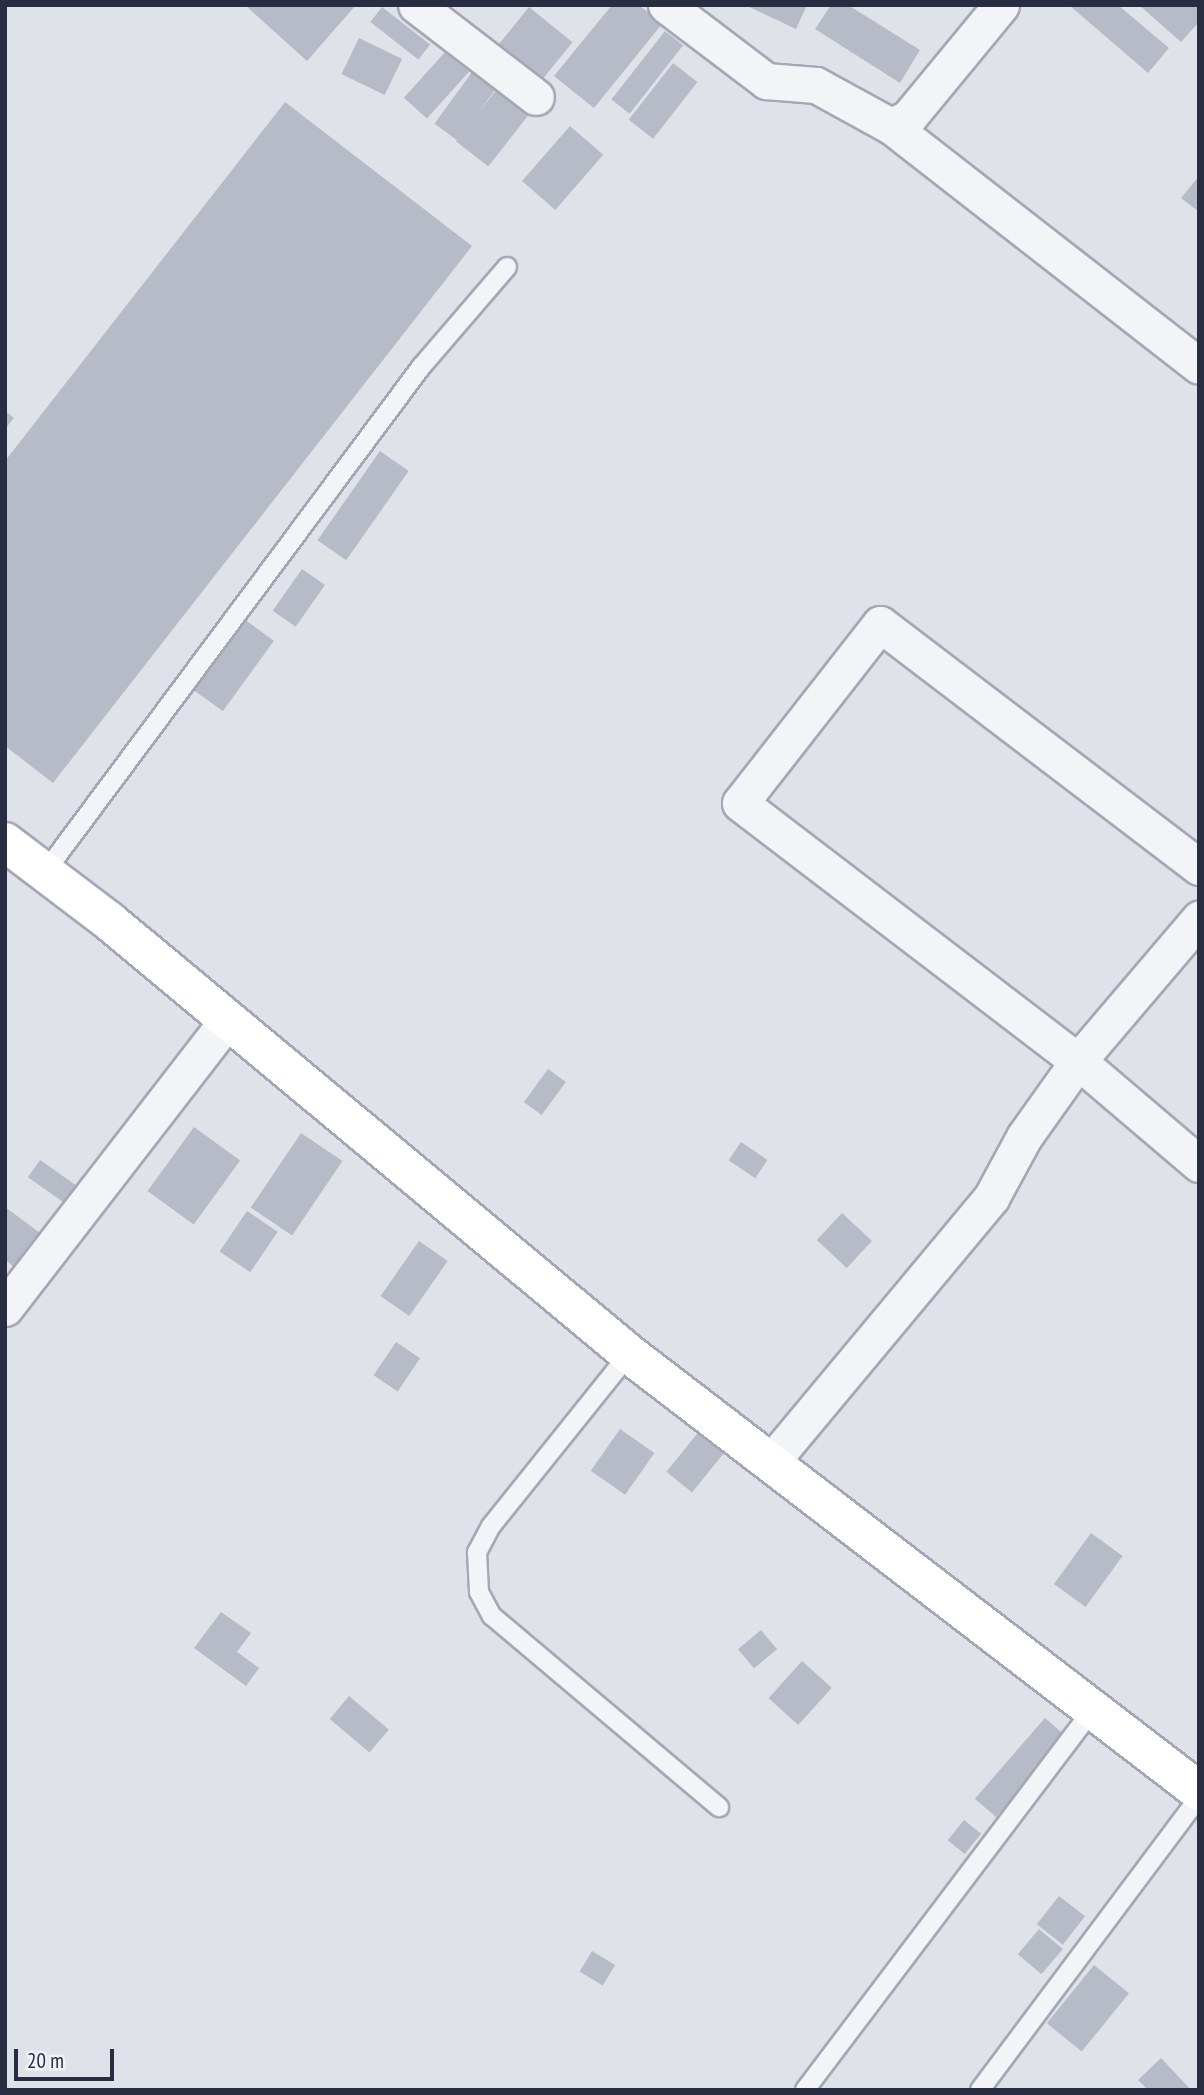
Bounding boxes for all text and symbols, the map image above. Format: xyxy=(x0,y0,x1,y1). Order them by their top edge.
scale bar xyxy=(18,2036,117,2080)
text: 20 m xyxy=(27,2047,64,2074)

